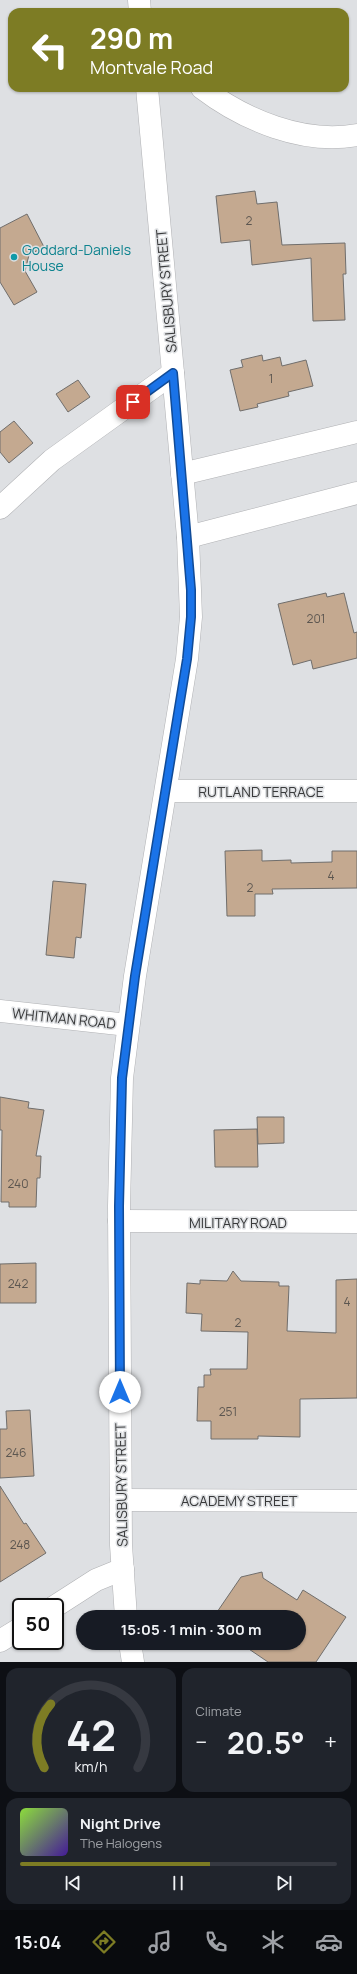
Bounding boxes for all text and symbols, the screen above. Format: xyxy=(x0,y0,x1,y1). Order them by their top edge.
text: 290 m xyxy=(90,19,173,57)
icon: left xyxy=(24,24,76,76)
text: Montvale Road xyxy=(90,55,213,79)
house number: 2 xyxy=(246,212,253,229)
street label: SALISBURY STREET xyxy=(151,228,181,353)
place label: Goddard-Daniels House xyxy=(22,240,131,275)
marker: Goddard-Daniels House xyxy=(9,252,19,262)
house number: 1 xyxy=(269,370,273,387)
pin xyxy=(116,385,150,419)
icon: arrive xyxy=(122,391,144,413)
house number: 201 xyxy=(307,610,325,627)
street label: RUTLAND TERRACE xyxy=(198,782,324,801)
house number: 4 xyxy=(327,867,335,884)
house number: 2 xyxy=(247,879,254,896)
street label: WHITMAN ROAD xyxy=(11,1003,117,1033)
house number: 240 xyxy=(8,1175,29,1192)
street label: MILITARY ROAD xyxy=(189,1213,287,1232)
house number: 242 xyxy=(8,1275,28,1292)
house number: 4 xyxy=(343,1293,351,1310)
house number: 2 xyxy=(235,1314,242,1331)
position arrow xyxy=(99,1371,141,1413)
house number: 251 xyxy=(219,1403,237,1420)
street label: SALISBURY STREET xyxy=(110,1422,132,1547)
house number: 246 xyxy=(5,1444,27,1461)
street label: ACADEMY STREET xyxy=(181,1491,298,1510)
house number: 248 xyxy=(10,1536,30,1553)
speed limit sign: 50 xyxy=(12,1598,64,1650)
text: 15:05 · 1 min · 300 m xyxy=(121,1619,261,1640)
text: Climate xyxy=(196,1702,242,1720)
text: 42 xyxy=(66,1707,116,1763)
text: 20.5° xyxy=(227,1722,305,1763)
text: − xyxy=(196,1727,207,1757)
text: + xyxy=(324,1727,337,1757)
text: km/h xyxy=(74,1757,107,1776)
text: Night Drive xyxy=(80,1813,161,1834)
text: The Halogens xyxy=(80,1834,162,1852)
icon: previous xyxy=(62,1872,84,1894)
icon: pause xyxy=(167,1872,189,1894)
icon: next xyxy=(273,1872,295,1894)
icon: directions xyxy=(90,1928,118,1956)
icon: music xyxy=(146,1928,174,1956)
icon: phone xyxy=(202,1928,230,1956)
icon: climate xyxy=(259,1928,287,1956)
icon: car xyxy=(315,1928,343,1956)
text: 15:04 xyxy=(14,1930,62,1954)

